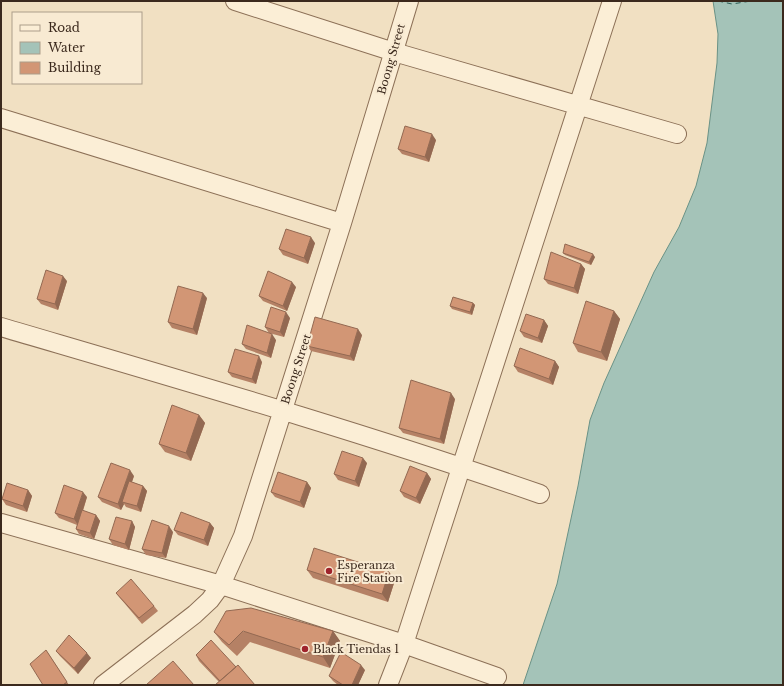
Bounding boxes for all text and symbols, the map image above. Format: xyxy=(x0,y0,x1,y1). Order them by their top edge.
legend xyxy=(12,12,142,84)
text: Road xyxy=(48,20,80,35)
street label: Boong Street xyxy=(374,21,408,96)
text: Water xyxy=(47,40,85,55)
text: Building xyxy=(48,60,102,75)
street label: Boong Street xyxy=(278,331,314,406)
place label: Esperanza Fire Station xyxy=(337,558,403,585)
marker: Esperanza Fire Station xyxy=(324,566,334,576)
place label: Black Tiendas 1 xyxy=(313,642,399,656)
marker: Black Tiendas 1 xyxy=(300,644,310,654)

